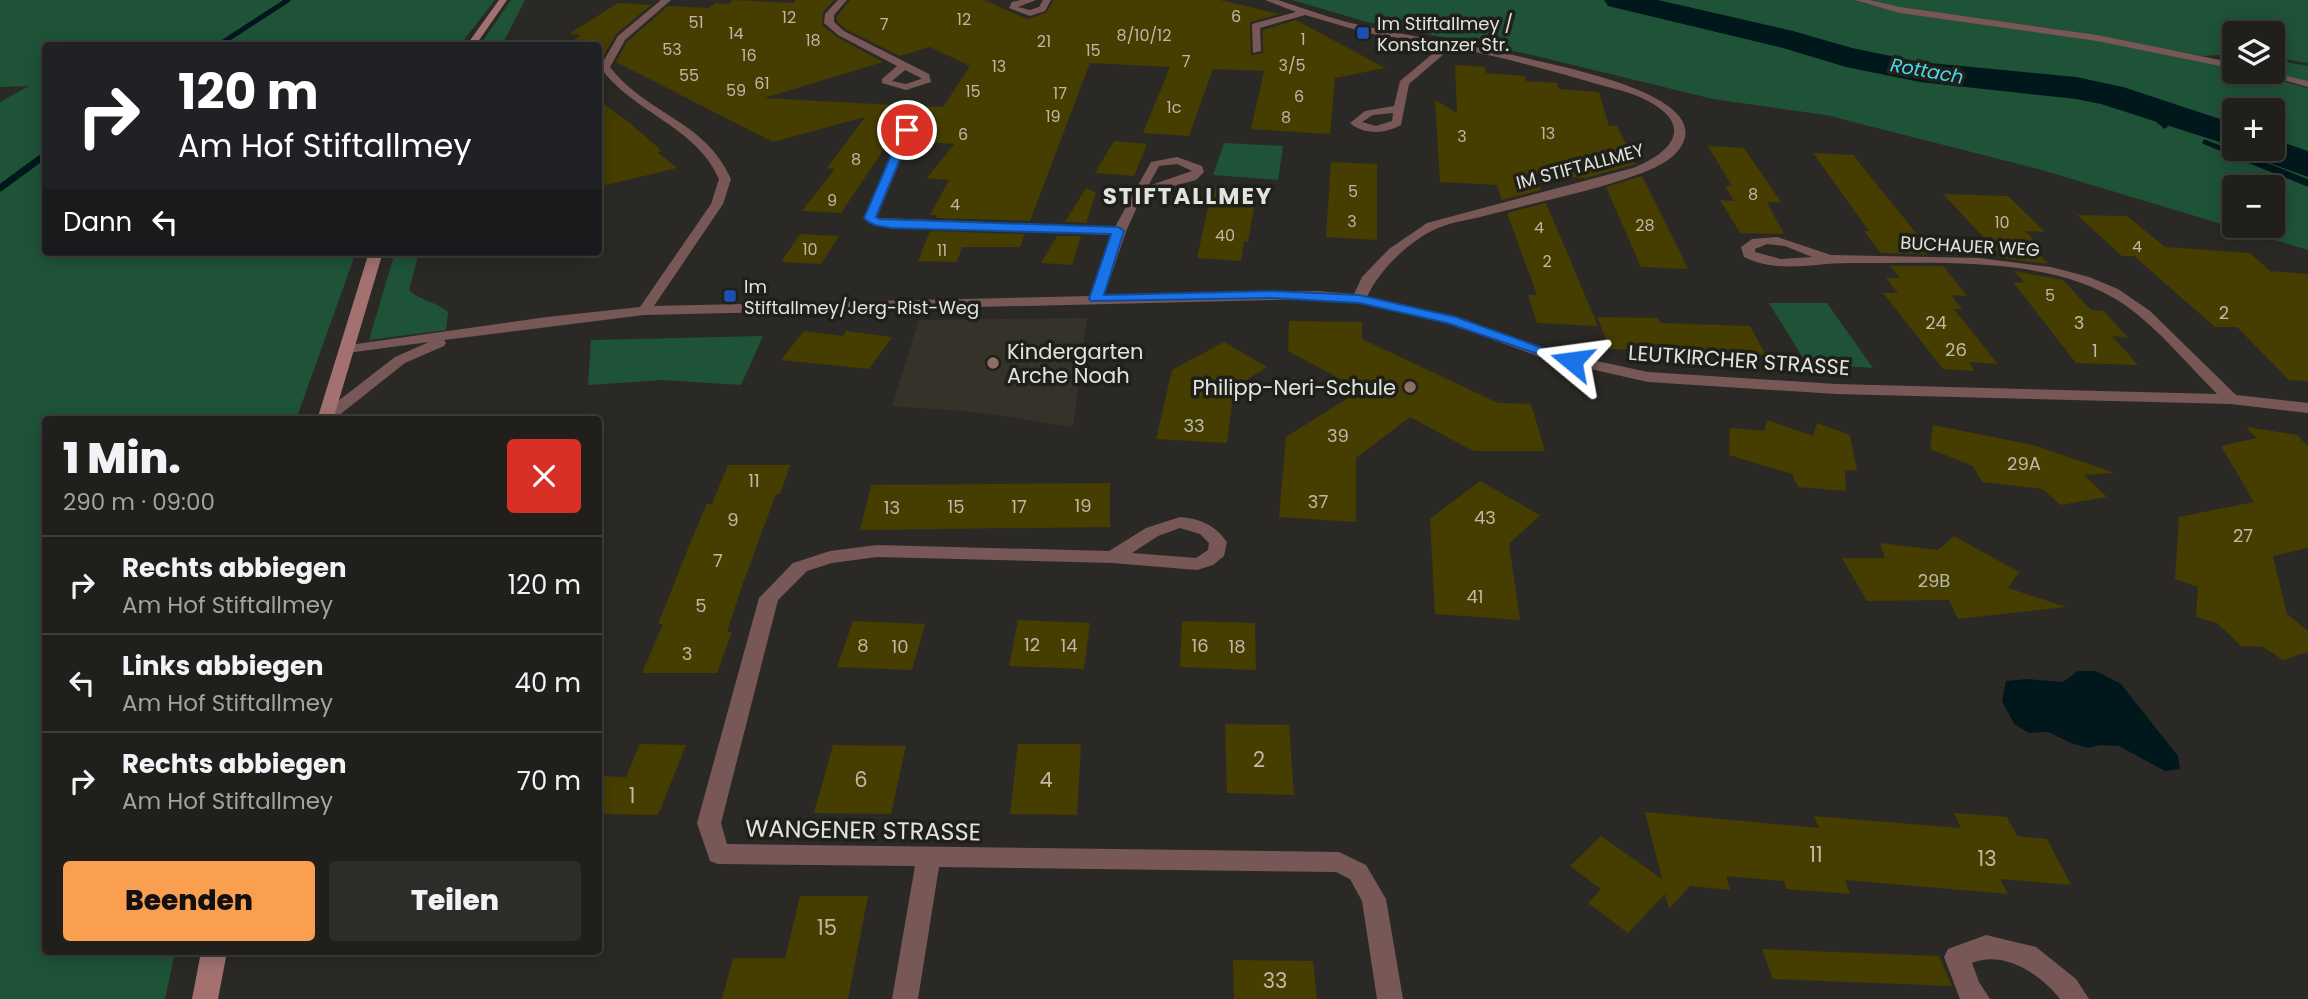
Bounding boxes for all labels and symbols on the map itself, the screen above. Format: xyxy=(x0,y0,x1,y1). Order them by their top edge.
house number: 6 xyxy=(1231,5,1241,28)
house number: 12 xyxy=(782,6,796,29)
house number: 12 xyxy=(957,8,971,31)
house number: 51 xyxy=(688,11,704,34)
place label: Im Stiftallmey / Konstanzer Str. xyxy=(1377,11,1513,57)
house number: 7 xyxy=(880,13,889,36)
house number: 14 xyxy=(728,22,744,45)
house number: 8/10/12 xyxy=(1117,24,1171,47)
marker: Im Stiftallmey / Konstanzer Str. xyxy=(1355,25,1371,41)
house number: 1 xyxy=(1300,28,1306,51)
house number: 18 xyxy=(805,29,821,52)
house number: 21 xyxy=(1037,30,1051,53)
house number: 53 xyxy=(662,38,682,61)
house number: 15 xyxy=(1085,39,1101,62)
house number: 16 xyxy=(741,44,757,67)
house number: 7 xyxy=(1182,50,1191,73)
water label: Rottach xyxy=(1888,51,1966,91)
house number: 3/5 xyxy=(1278,54,1306,77)
house number: 13 xyxy=(992,55,1006,78)
house number: 55 xyxy=(679,64,699,87)
house number: 61 xyxy=(754,72,770,95)
house number: 59 xyxy=(726,79,746,102)
house number: 15 xyxy=(965,80,981,103)
house number: 17 xyxy=(1053,82,1067,105)
house number: 6 xyxy=(1294,85,1304,108)
house number: 1c xyxy=(1167,96,1182,119)
pin xyxy=(877,100,937,160)
house number: 19 xyxy=(1045,105,1061,128)
house number: 8 xyxy=(1281,106,1291,129)
house number: 13 xyxy=(1541,122,1555,145)
house number: 6 xyxy=(958,123,968,146)
house number: 3 xyxy=(1457,125,1467,148)
street label: IM STIFTALLMEY xyxy=(1513,137,1647,195)
house number: 8 xyxy=(851,148,861,171)
district label: STIFTALLMEY xyxy=(1103,180,1273,212)
house number: 5 xyxy=(1348,180,1358,203)
house number: 8 xyxy=(1748,183,1758,206)
house number: 9 xyxy=(827,189,837,212)
house number: 4 xyxy=(950,193,960,216)
house number: 3 xyxy=(1347,210,1357,233)
house number: 10 xyxy=(1994,211,2010,234)
house number: 28 xyxy=(1635,214,1655,237)
house number: 4 xyxy=(1534,216,1544,239)
house number: 40 xyxy=(1215,224,1235,247)
street label: BUCHAUER WEG xyxy=(1900,230,2040,262)
house number: 4 xyxy=(2132,235,2142,258)
house number: 10 xyxy=(802,238,818,261)
house number: 11 xyxy=(937,239,947,262)
house number: 2 xyxy=(1542,250,1552,273)
place label: Im Stiftallmey/Jerg-Rist-Weg xyxy=(744,274,979,320)
house number: 5 xyxy=(2045,284,2055,307)
marker: Im Stiftallmey/Jerg-Rist-Weg xyxy=(722,288,738,304)
house number: 2 xyxy=(2219,300,2229,325)
house number: 24 xyxy=(1925,310,1947,335)
house number: 3 xyxy=(2074,310,2084,335)
position arrow xyxy=(1535,324,1609,398)
place label: Kindergarten Arche Noah xyxy=(1007,337,1144,390)
house number: 26 xyxy=(1945,337,1967,362)
street label: LEUTKIRCHER STRASSE xyxy=(1627,338,1851,382)
house number: 1 xyxy=(2092,338,2098,363)
marker: Kindergarten Arche Noah xyxy=(985,355,1001,371)
place label: Philipp-Neri-Schule xyxy=(1192,373,1396,402)
marker: Philipp-Neri-Schule xyxy=(1402,379,1418,395)
house number: 33 xyxy=(1183,413,1205,438)
house number: 39 xyxy=(1327,423,1349,448)
house number: 29A xyxy=(2007,451,2041,476)
house number: 11 xyxy=(748,468,760,493)
house number: 37 xyxy=(1308,489,1328,514)
house number: 19 xyxy=(1074,493,1092,518)
house number: 15 xyxy=(947,494,965,519)
house number: 17 xyxy=(1011,494,1027,519)
house number: 13 xyxy=(884,495,900,520)
house number: 43 xyxy=(1474,505,1496,530)
house number: 9 xyxy=(727,507,739,532)
house number: 27 xyxy=(2233,523,2253,548)
house number: 7 xyxy=(713,548,723,573)
house number: 29B xyxy=(1918,568,1950,593)
house number: 41 xyxy=(1466,584,1484,609)
house number: 5 xyxy=(695,593,707,618)
house number: 12 xyxy=(1024,632,1040,657)
house number: 8 xyxy=(857,633,869,658)
house number: 14 xyxy=(1060,633,1078,658)
house number: 16 xyxy=(1191,633,1209,658)
house number: 10 xyxy=(891,634,909,659)
house number: 18 xyxy=(1228,634,1246,659)
house number: 3 xyxy=(682,641,692,666)
house number: 2 xyxy=(1253,745,1265,774)
house number: 6 xyxy=(854,765,868,794)
house number: 4 xyxy=(1039,765,1053,794)
house number: 1 xyxy=(629,781,635,810)
street label: WANGENER STRASSE xyxy=(745,811,981,849)
house number: 11 xyxy=(1809,840,1823,869)
house number: 13 xyxy=(1977,844,1997,873)
house number: 15 xyxy=(817,913,837,942)
house number: 33 xyxy=(1263,966,1287,995)

